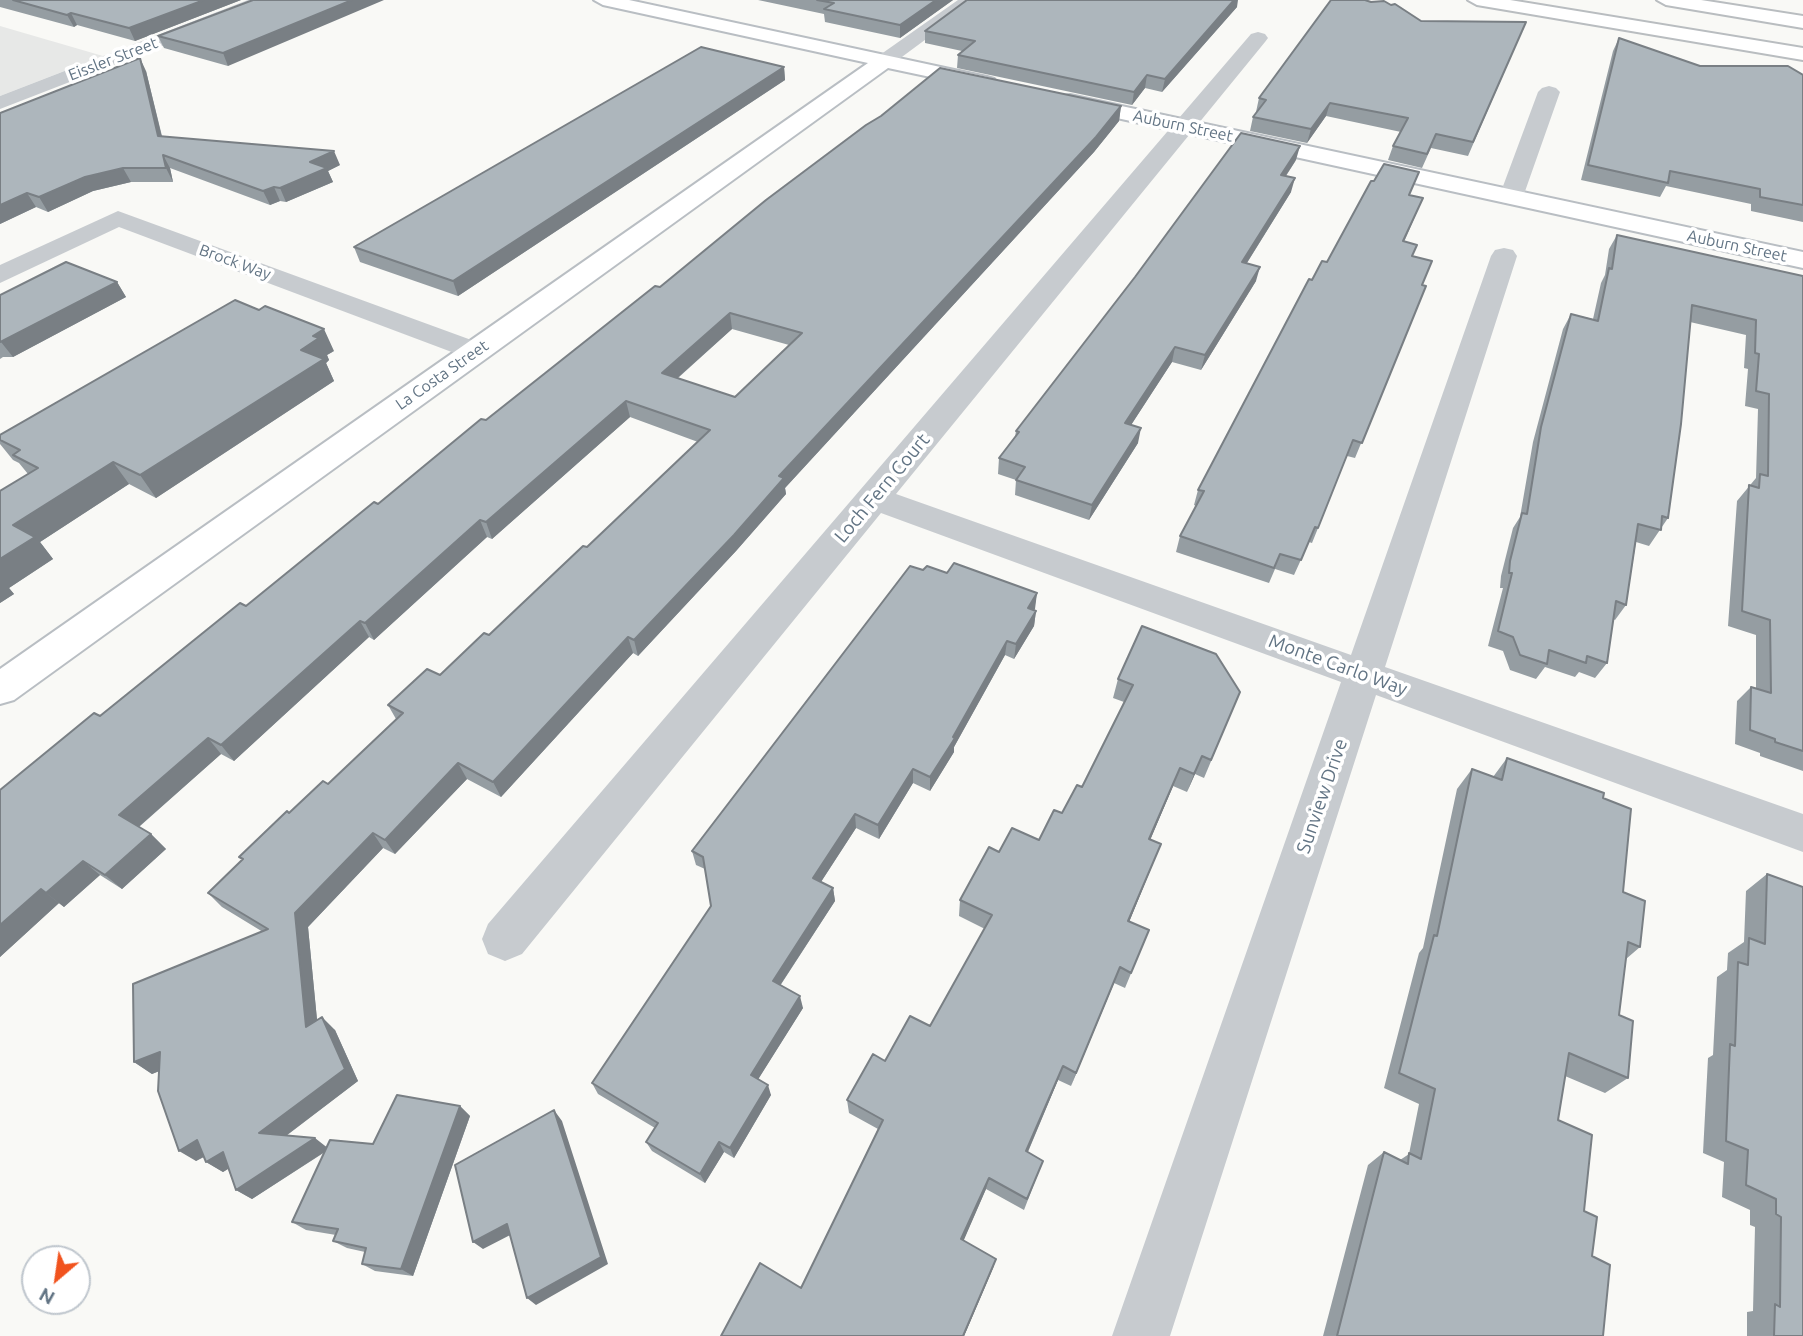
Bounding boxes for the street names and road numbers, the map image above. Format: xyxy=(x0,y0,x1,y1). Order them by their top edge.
street label: Eissler Street xyxy=(66,33,160,85)
street label: Auburn Street xyxy=(1131,106,1235,146)
street label: Auburn Street xyxy=(1685,226,1789,266)
street label: Brock Way xyxy=(196,240,274,284)
street label: La Costa Street xyxy=(392,336,492,414)
street label: Loch Fern Court xyxy=(830,429,934,547)
street label: Monte Carlo Way xyxy=(1266,629,1410,701)
street label: Sunview Drive xyxy=(1292,736,1352,856)

